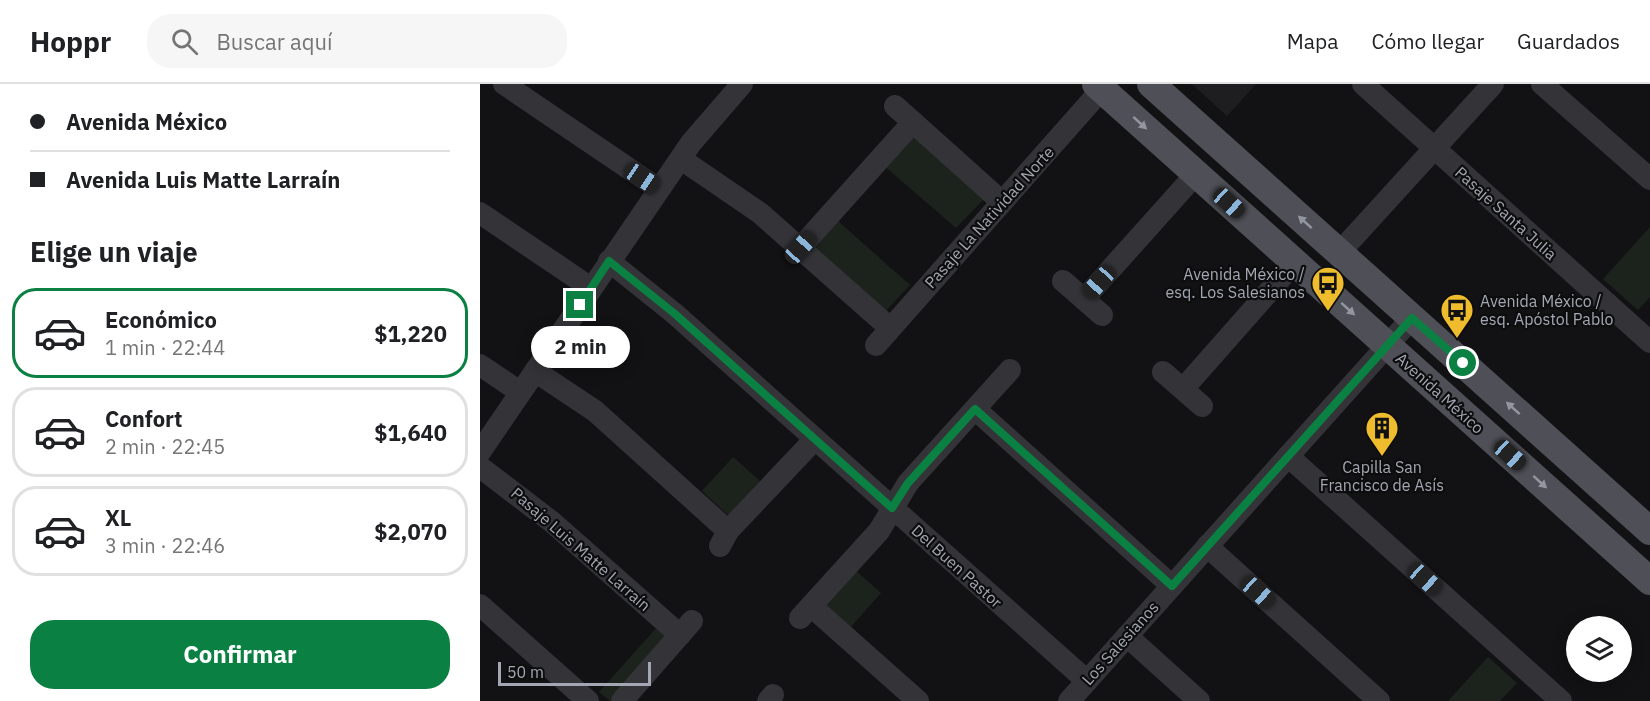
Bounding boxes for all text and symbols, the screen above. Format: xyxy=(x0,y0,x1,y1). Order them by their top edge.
search box xyxy=(147,14,567,68)
text: Hoppr xyxy=(30,23,111,60)
icon: search xyxy=(168,25,201,58)
text: Buscar aquí xyxy=(216,27,333,56)
text: Mapa xyxy=(1287,27,1338,55)
text: Cómo llegar xyxy=(1371,27,1484,55)
text: Guardados xyxy=(1517,27,1620,55)
text: Avenida México xyxy=(66,107,227,136)
one-way arrow xyxy=(1132,116,1147,129)
street label: Pasaje La Natividad Norte xyxy=(920,142,1058,292)
car xyxy=(622,160,662,196)
street label: Pasaje Santa Julia xyxy=(1451,162,1561,264)
text: Avenida Luis Matte Larraín xyxy=(66,165,340,194)
car xyxy=(1210,184,1248,222)
one-way arrow xyxy=(1298,216,1313,229)
car xyxy=(781,229,819,267)
text: Elige un viaje xyxy=(30,234,198,269)
car xyxy=(1080,263,1118,301)
place label: Avenida México / esq. Los Salesianos xyxy=(1165,264,1305,302)
bus stop icon: Avenida México / esq. Los Salesianos xyxy=(1310,265,1346,312)
route end xyxy=(566,291,593,318)
place label: Avenida México / esq. Apóstol Pablo xyxy=(1480,291,1614,329)
bus stop icon: Avenida México / esq. Apóstol Pablo xyxy=(1439,292,1475,339)
one-way arrow xyxy=(1340,302,1355,316)
text: Económico xyxy=(105,305,217,334)
icon: car xyxy=(33,306,87,360)
text: $1,220 xyxy=(374,319,447,348)
callout: 2 min xyxy=(531,326,630,368)
text: 2 min xyxy=(554,333,607,360)
text: 1 min · 22:44 xyxy=(105,334,225,361)
street label: Avenida México xyxy=(1392,348,1488,438)
route start xyxy=(1449,349,1476,376)
one-way arrow xyxy=(1505,401,1520,415)
text: Confort xyxy=(105,404,183,433)
icon: car xyxy=(33,405,87,459)
building icon: Capilla San Francisco de Asís xyxy=(1364,410,1400,457)
text: $1,640 xyxy=(374,418,447,447)
text: 2 min · 22:45 xyxy=(105,433,225,460)
car xyxy=(1491,436,1529,474)
place label: Capilla San Francisco de Asís xyxy=(1320,457,1444,495)
one-way arrow xyxy=(1532,475,1547,489)
street label: Pasaje Luis Matte Larraín xyxy=(507,483,655,615)
text: XL xyxy=(105,503,131,532)
icon: car xyxy=(33,504,87,558)
text: $2,070 xyxy=(374,517,447,546)
street label: Del Buen Pastor xyxy=(908,520,1007,612)
text: 3 min · 22:46 xyxy=(105,532,225,559)
car xyxy=(1406,560,1444,598)
car xyxy=(1239,573,1277,611)
street label: Los Salesianos xyxy=(1077,597,1163,689)
map controls xyxy=(1566,616,1632,682)
button: layers xyxy=(1566,616,1632,682)
button: Confirmar xyxy=(30,620,450,689)
scale bar xyxy=(498,659,651,686)
text: 50 m xyxy=(507,662,544,682)

